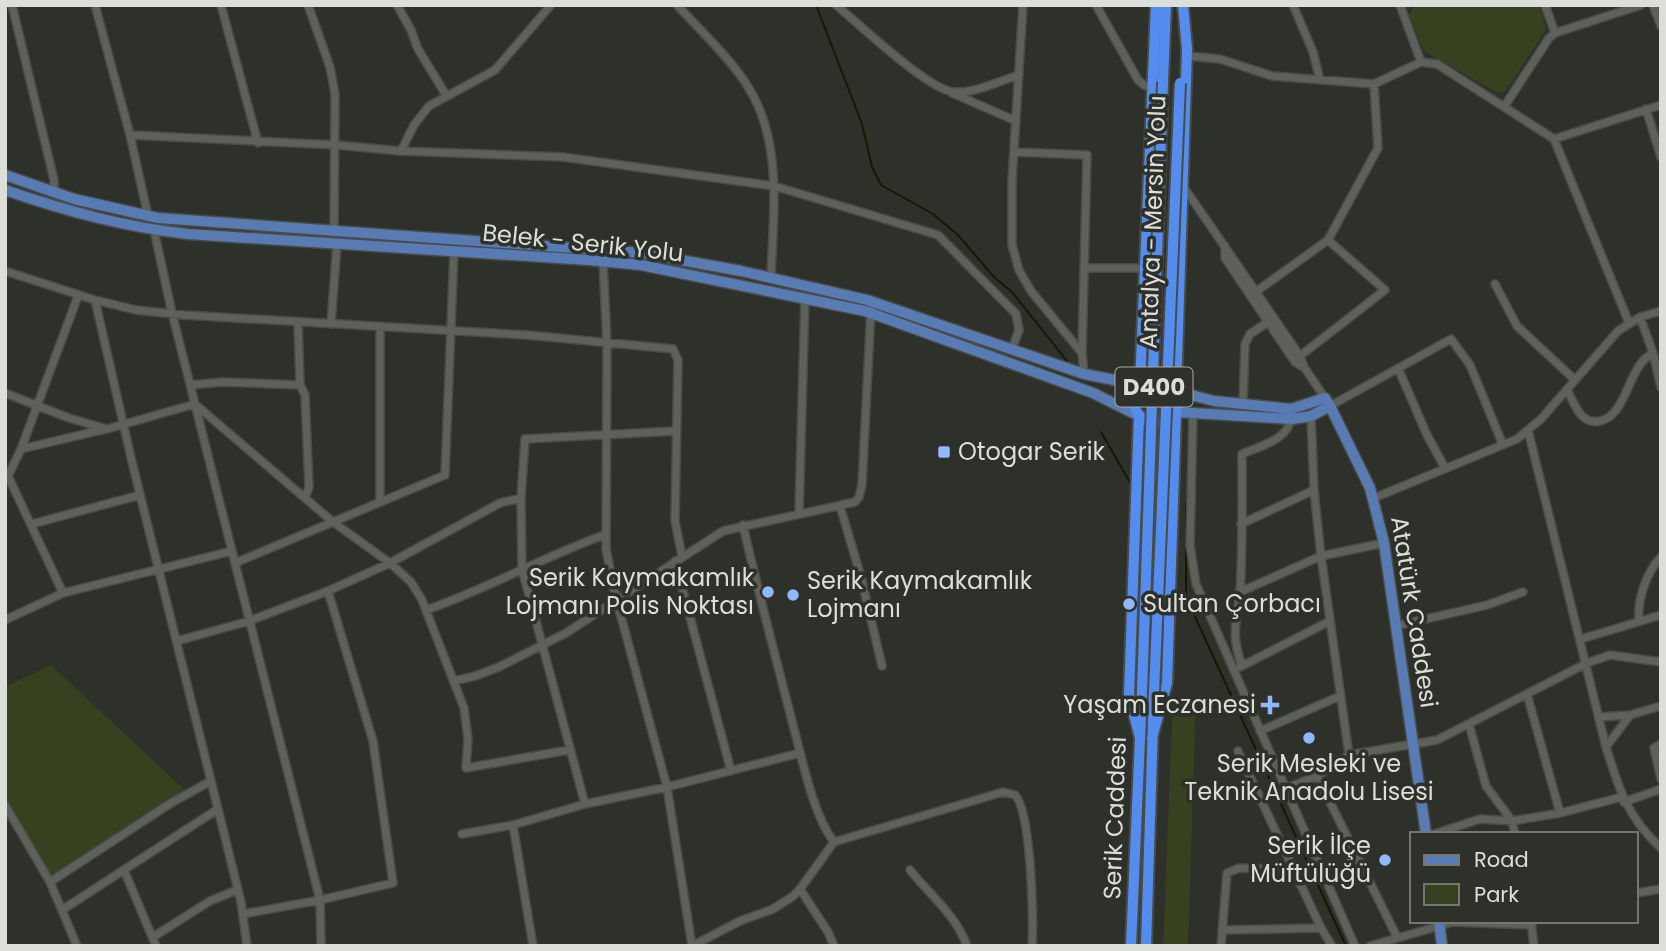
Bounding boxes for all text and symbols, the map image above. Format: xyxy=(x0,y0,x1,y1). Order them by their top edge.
street label: Antalya - Mersin Yolu xyxy=(1132,95,1173,349)
street label: Belek - Serik Yolu xyxy=(481,216,685,269)
road number: D400 xyxy=(1116,368,1192,406)
place label: Otogar Serik xyxy=(958,435,1106,468)
marker: Otogar Serik xyxy=(936,444,952,460)
street label: Atatürk Caddesi xyxy=(1383,514,1446,710)
place label: Serik Kaymakamlık Lojmanı Polis Noktası xyxy=(506,561,755,622)
place label: Serik Kaymakamlık Lojmanı xyxy=(807,564,1033,625)
marker: Serik Kaymakamlık Lojmanı Polis Noktası xyxy=(760,584,776,600)
marker: Serik Kaymakamlık Lojmanı xyxy=(785,587,801,603)
place label: Sultan Çorbacı xyxy=(1143,587,1321,620)
marker: Sultan Çorbacı xyxy=(1121,596,1137,612)
place label: Yaşam Eczanesi xyxy=(1063,688,1256,721)
marker: Yaşam Eczanesi xyxy=(1262,697,1278,713)
marker: Serik Mesleki ve Teknik Anadolu Lisesi xyxy=(1301,730,1317,746)
street label: Serik Caddesi xyxy=(1095,736,1134,900)
place label: Serik Mesleki ve Teknik Anadolu Lisesi xyxy=(1184,747,1434,808)
place label: Serik İlçe Müftülüğü xyxy=(1250,829,1371,890)
legend xyxy=(1410,832,1638,923)
text: Road xyxy=(1474,845,1529,874)
marker: Serik İlçe Müftülüğü xyxy=(1377,852,1393,868)
text: Park xyxy=(1474,880,1519,909)

